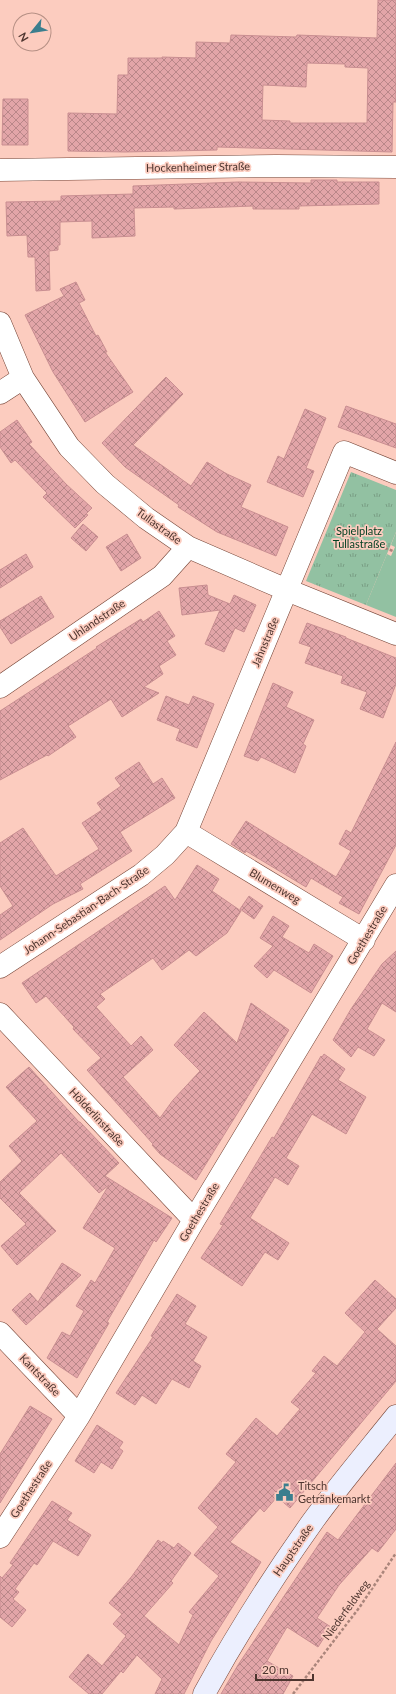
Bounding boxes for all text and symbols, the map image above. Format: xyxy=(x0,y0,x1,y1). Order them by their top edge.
north arrow xyxy=(12,12,52,52)
text: N xyxy=(15,30,31,44)
street label: Hockenheimer Straße xyxy=(146,159,250,174)
street label: Tullastraße xyxy=(134,505,184,546)
park label: Spielplatz Tullastraße xyxy=(333,524,385,550)
street label: Uhlandstraße xyxy=(66,596,127,643)
street label: Jahnstraße xyxy=(248,615,281,668)
street label: Johann-Sebastian-Bach-Straße xyxy=(21,863,151,956)
street label: Blumenweg xyxy=(248,865,303,906)
street label: Goethestraße xyxy=(344,903,389,966)
street label: Hölderlinstraße xyxy=(67,1085,128,1149)
street label: Goethestraße xyxy=(176,1180,221,1243)
street label: Kantstraße xyxy=(17,1351,64,1398)
street label: Goethestraße xyxy=(7,1457,54,1520)
place label: Titsch Getränkemarkt xyxy=(298,1479,370,1505)
public building icon: Titsch Getränkemarkt xyxy=(275,1482,295,1502)
street label: Hauptstraße xyxy=(270,1521,315,1578)
street label: Niederfeldweg xyxy=(319,1577,372,1642)
scale bar xyxy=(256,1656,313,1682)
text: 20 m xyxy=(262,1662,289,1677)

